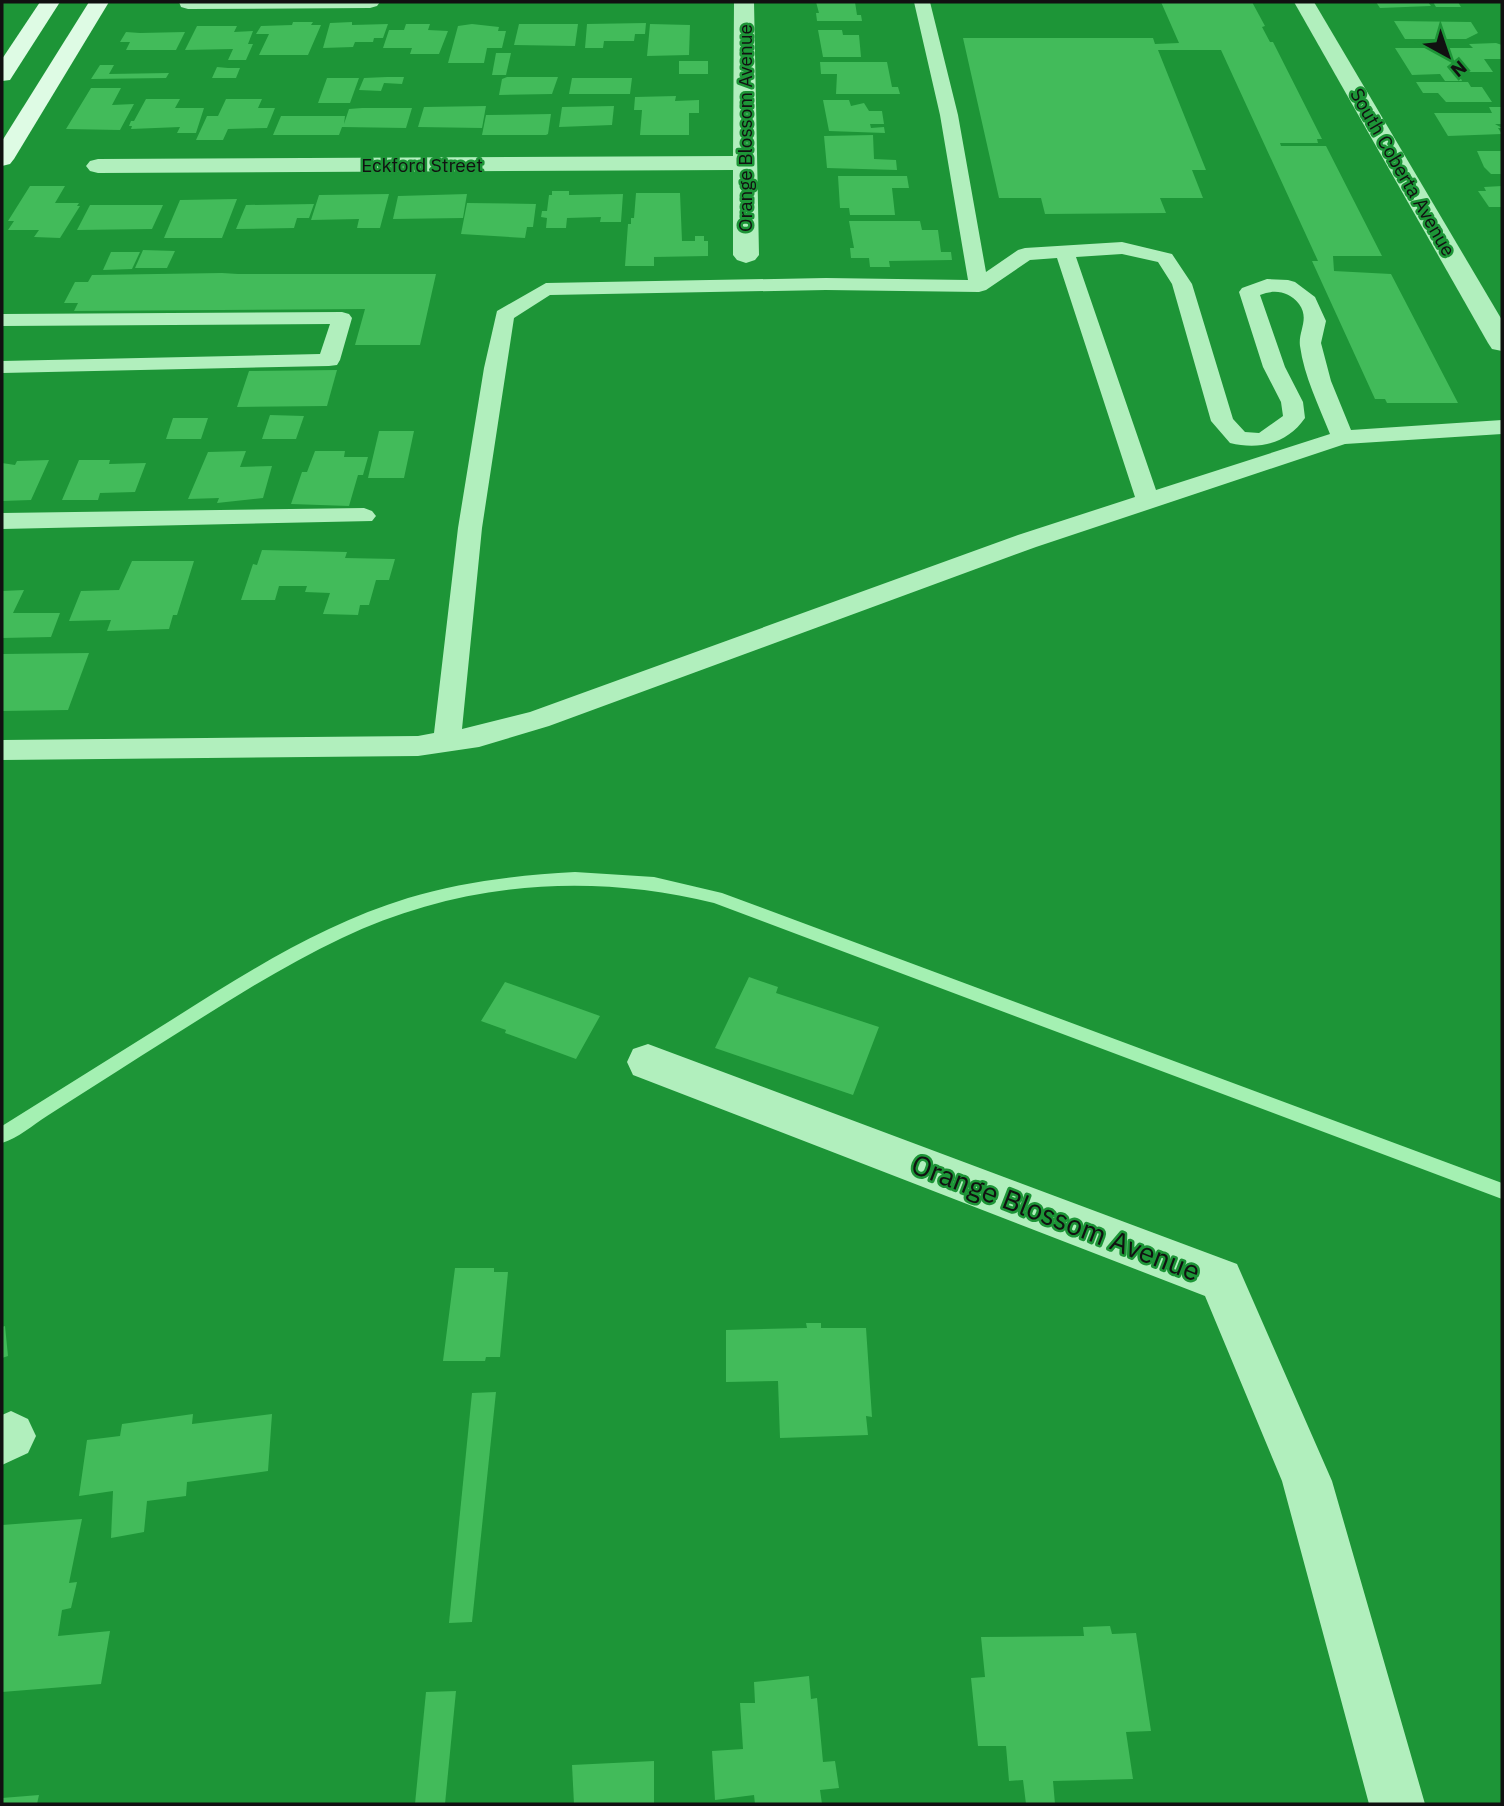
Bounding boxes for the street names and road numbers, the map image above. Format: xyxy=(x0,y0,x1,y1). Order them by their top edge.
street label: Orange Blossom Avenue xyxy=(733,24,757,232)
street label: South Coberta Avenue xyxy=(1345,84,1461,260)
street label: Eckford Street xyxy=(361,153,483,177)
street label: Orange Blossom Avenue xyxy=(906,1145,1206,1289)

